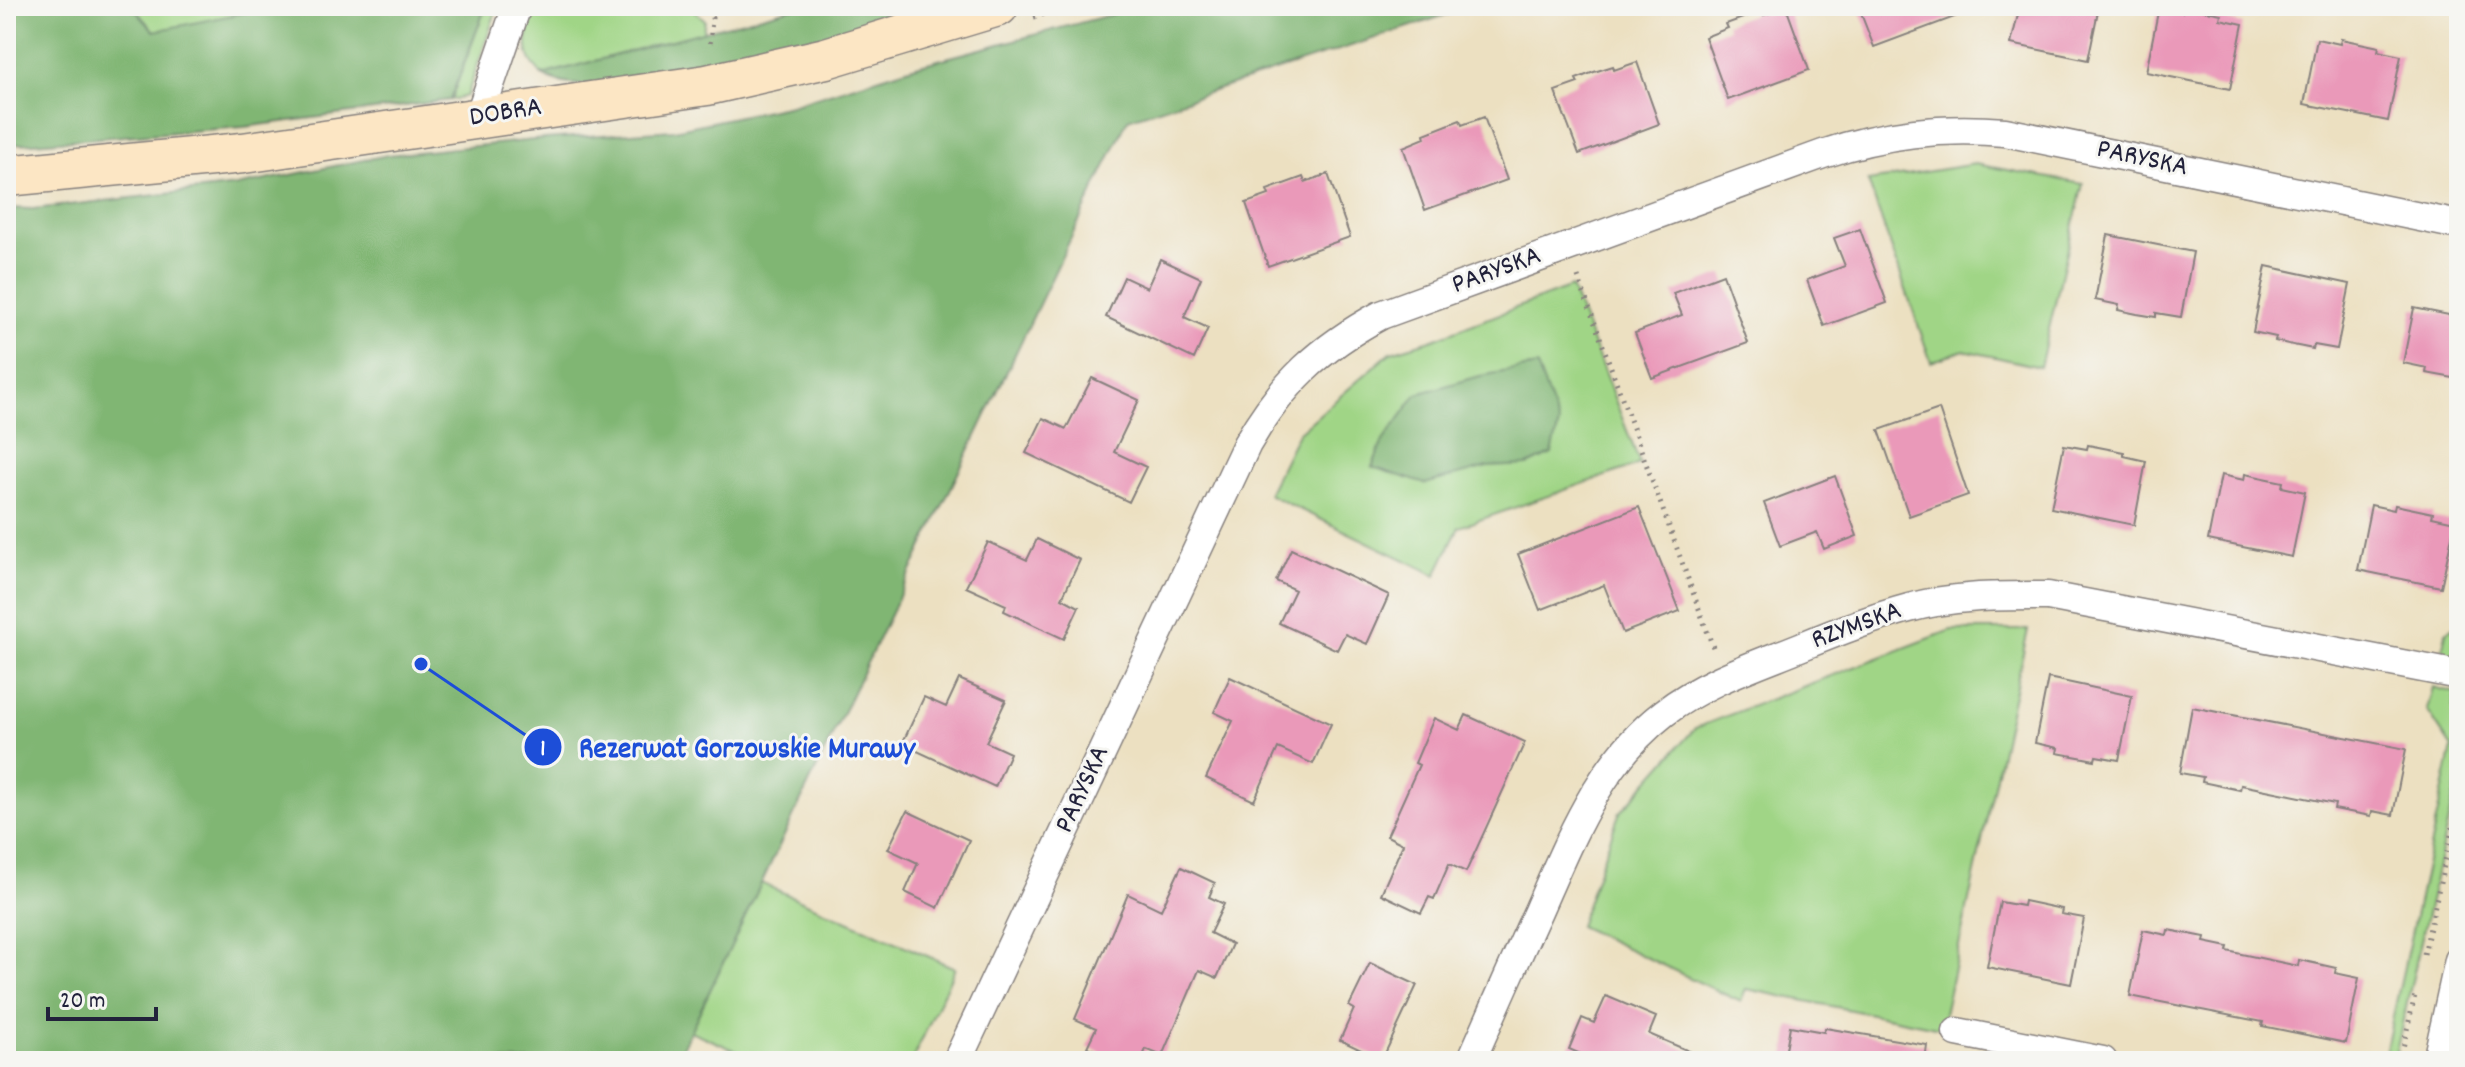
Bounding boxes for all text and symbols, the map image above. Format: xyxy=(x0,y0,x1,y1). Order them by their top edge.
street label: DOBRA xyxy=(467,89,545,139)
street label: PARYSKA xyxy=(2093,131,2191,189)
street label: PARYSKA xyxy=(1447,237,1547,307)
street label: RZYMSKA xyxy=(1806,592,1908,662)
callout: Rezerwat Gorzowskie Murawy xyxy=(523,720,931,774)
text: Rezerwat Gorzowskie Murawy xyxy=(579,730,917,773)
text: 1 xyxy=(540,733,546,767)
street label: PARYSKA xyxy=(1046,740,1122,840)
scale bar xyxy=(48,971,156,1021)
text: 20 m xyxy=(60,985,106,1019)

